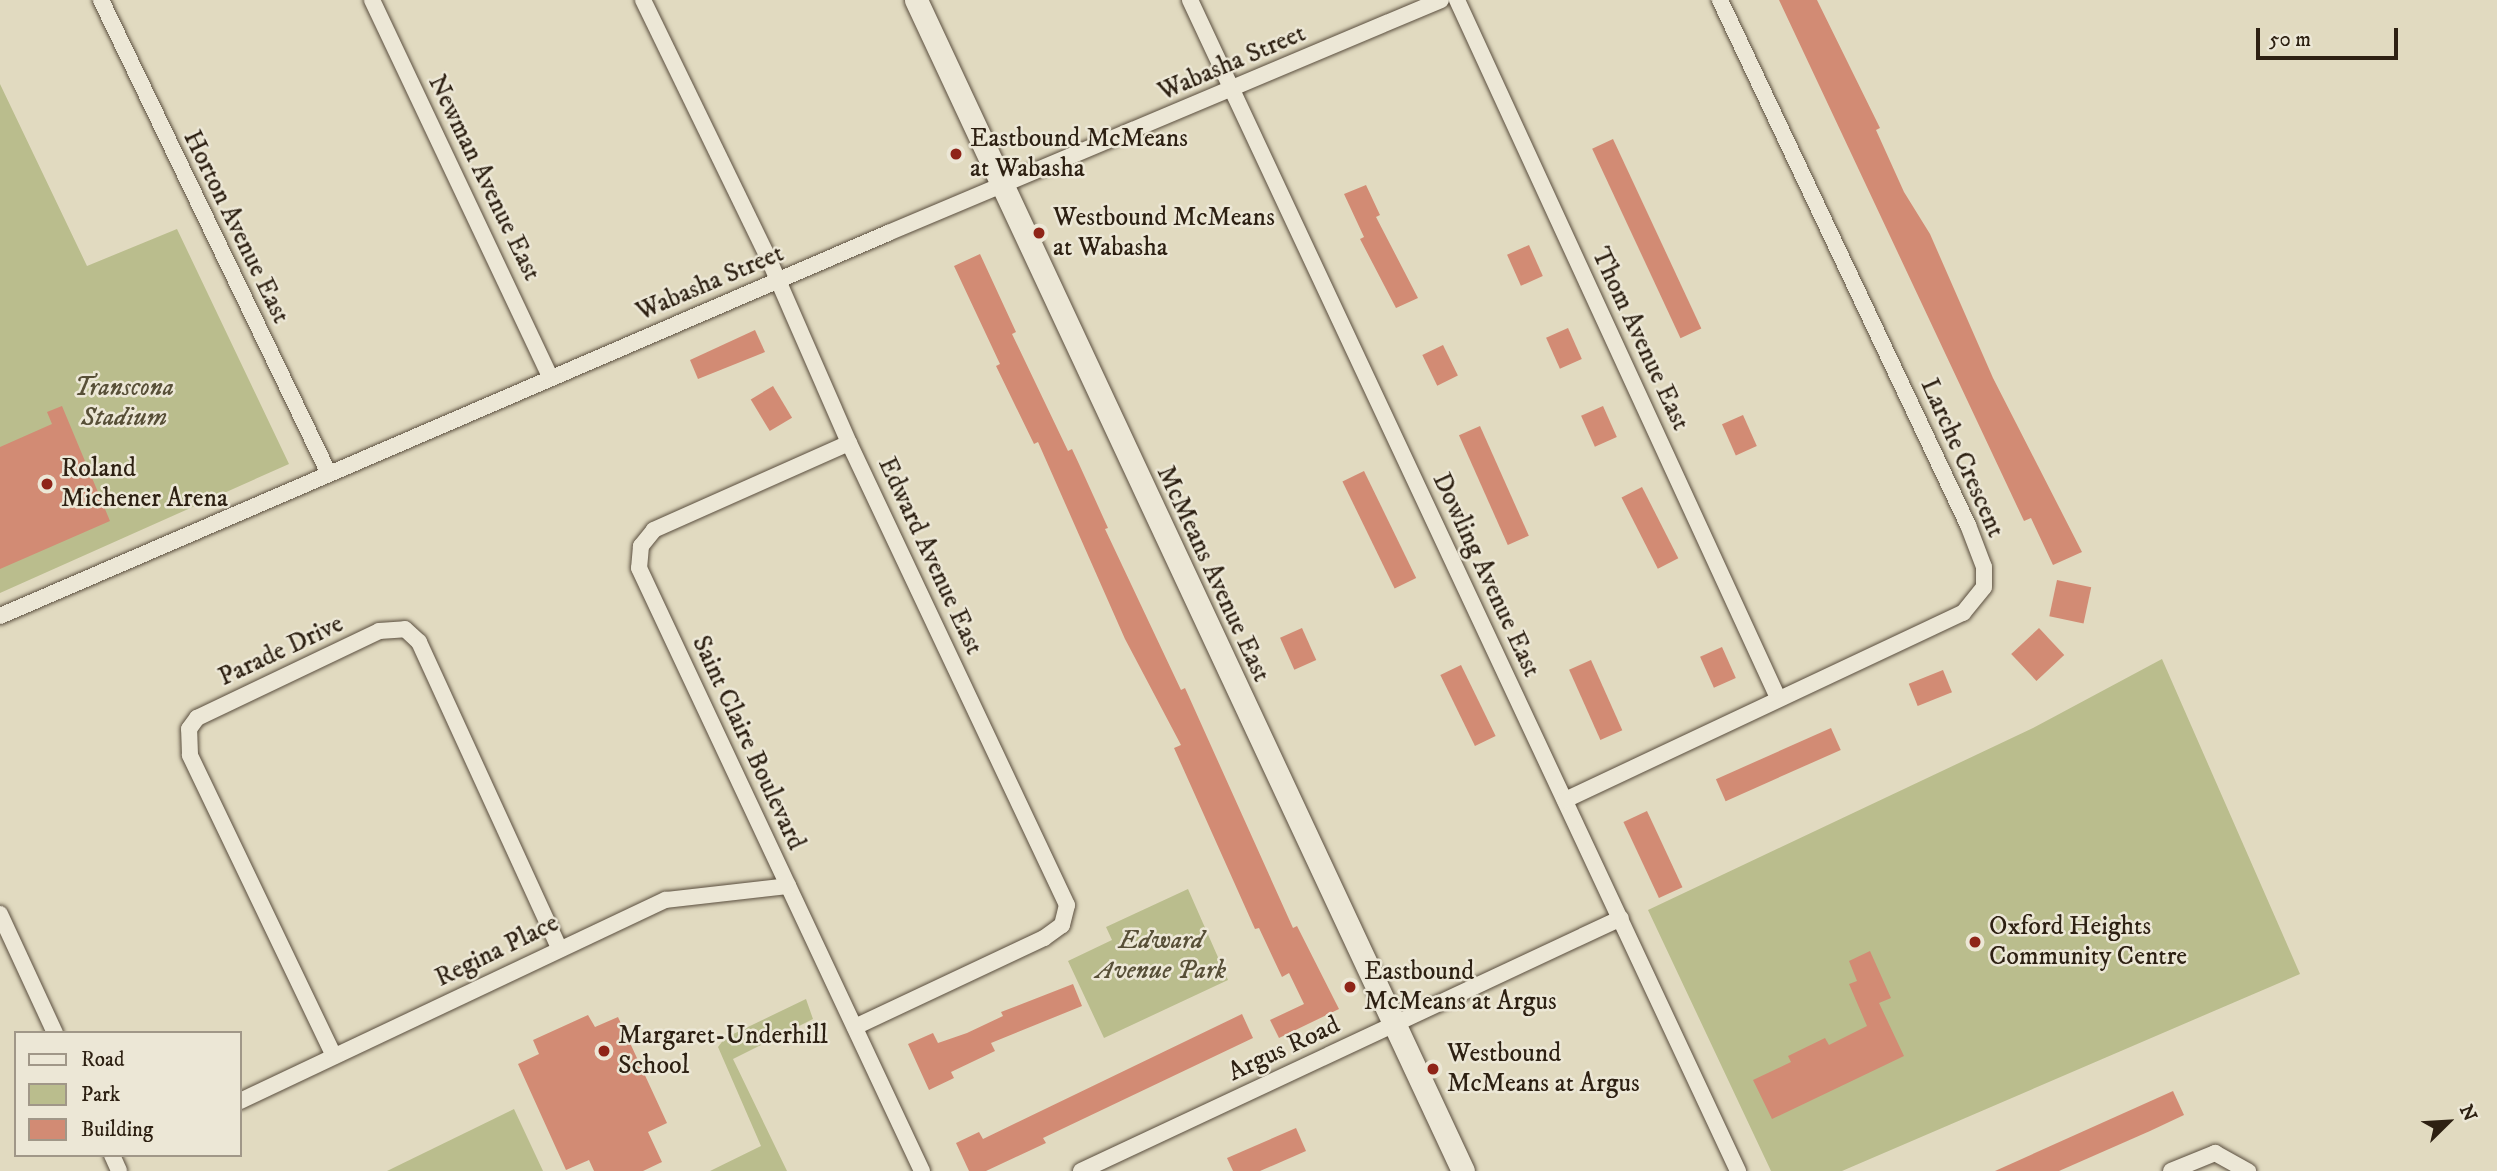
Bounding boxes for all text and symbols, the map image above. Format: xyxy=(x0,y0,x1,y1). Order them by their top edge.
scale bar xyxy=(2259,14,2401,58)
street label: Wabasha Street xyxy=(1154,18,1310,108)
text: 50 m xyxy=(2269,27,2311,53)
street label: Newman Avenue East xyxy=(421,70,547,286)
place label: Eastbound McMeans at Wabasha xyxy=(970,123,1188,184)
street label: Horton Avenue East xyxy=(176,125,296,329)
marker: Eastbound McMeans at Wabasha xyxy=(948,146,964,162)
place label: Westbound McMeans at Wabasha xyxy=(1053,202,1275,264)
marker: Westbound McMeans at Wabasha xyxy=(1031,225,1047,241)
street label: Wabasha Street xyxy=(632,238,788,328)
street label: Thom Avenue East xyxy=(1584,243,1696,435)
park label: Transcona Stadium xyxy=(74,372,174,434)
street label: Larche Crescent xyxy=(1913,374,2011,542)
street label: Edward Avenue East xyxy=(871,452,989,660)
place label: Roland Michener Arena xyxy=(61,453,228,514)
street label: McMeans Avenue East xyxy=(1149,461,1277,687)
street label: Dowling Avenue East xyxy=(1425,468,1547,682)
marker: Roland Michener Arena xyxy=(39,476,55,492)
street label: Parade Drive xyxy=(214,609,348,693)
street label: Saint Claire Boulevard xyxy=(685,631,811,855)
street label: Regina Place xyxy=(430,908,564,994)
place label: Oxford Heights Community Centre xyxy=(1989,911,2187,972)
park label: Edward Avenue Park xyxy=(1096,925,1226,986)
marker: Oxford Heights Community Centre xyxy=(1967,934,1983,950)
place label: Eastbound McMeans at Argus xyxy=(1364,956,1557,1018)
marker: Eastbound McMeans at Argus xyxy=(1342,979,1358,995)
street label: Argus Road xyxy=(1223,1010,1345,1088)
place label: Margaret-Underhill School xyxy=(618,1020,828,1082)
legend xyxy=(14,1031,242,1157)
place label: Westbound McMeans at Argus xyxy=(1447,1038,1640,1100)
marker: Margaret-Underhill School xyxy=(596,1043,612,1059)
text: Road xyxy=(81,1047,125,1073)
marker: Westbound McMeans at Argus xyxy=(1425,1061,1441,1077)
text: Park xyxy=(81,1082,120,1108)
north arrow xyxy=(2413,1087,2483,1157)
text: N xyxy=(2454,1101,2481,1125)
text: Building xyxy=(81,1117,153,1143)

